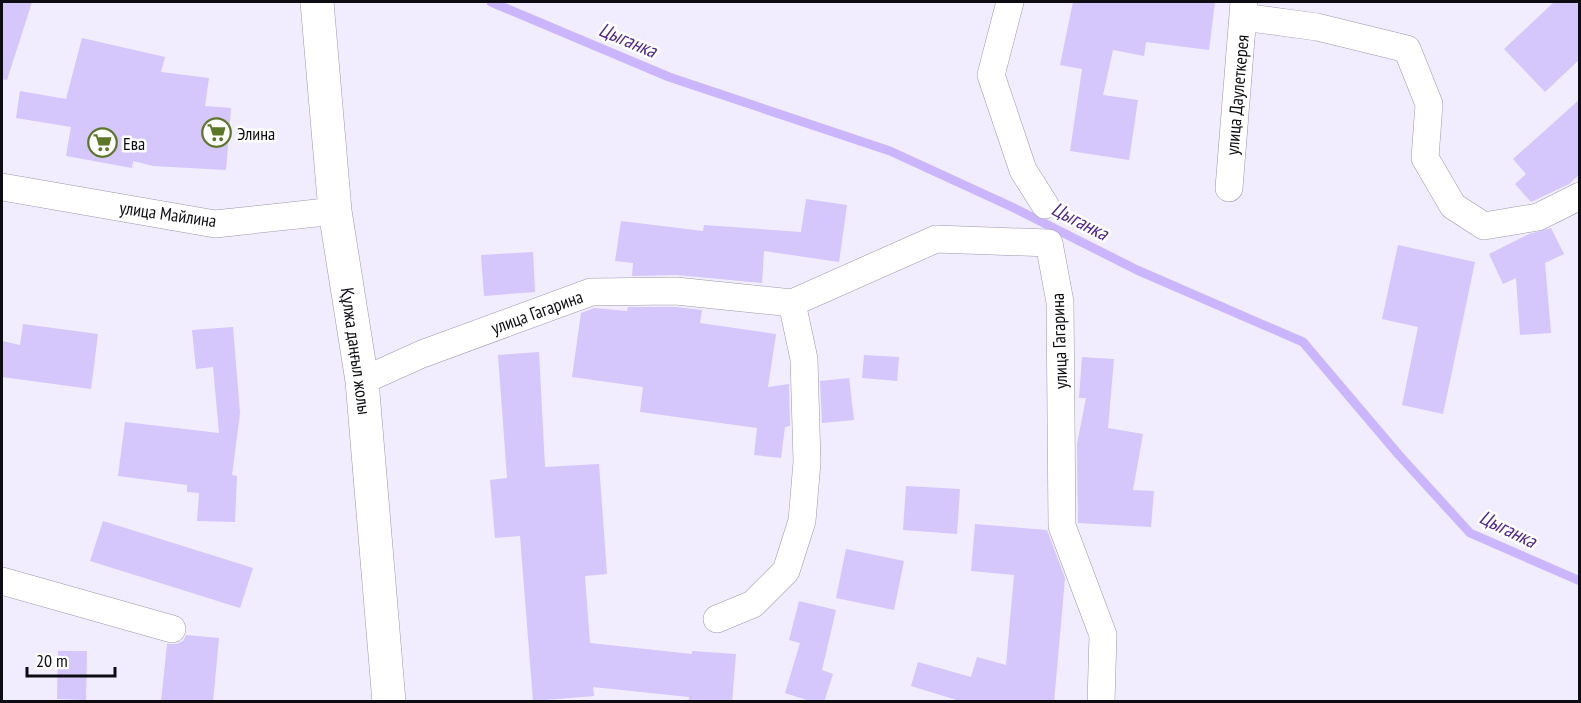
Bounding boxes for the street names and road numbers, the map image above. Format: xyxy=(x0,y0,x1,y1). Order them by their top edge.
street label: улица Даулеткерея xyxy=(1220,34,1254,156)
street label: улица Майлина xyxy=(118,196,218,232)
street label: улица Гагарина xyxy=(488,285,586,339)
street label: Құлжа даңғыл жолы xyxy=(336,286,376,416)
street label: улица Гагарина xyxy=(1046,293,1072,389)

